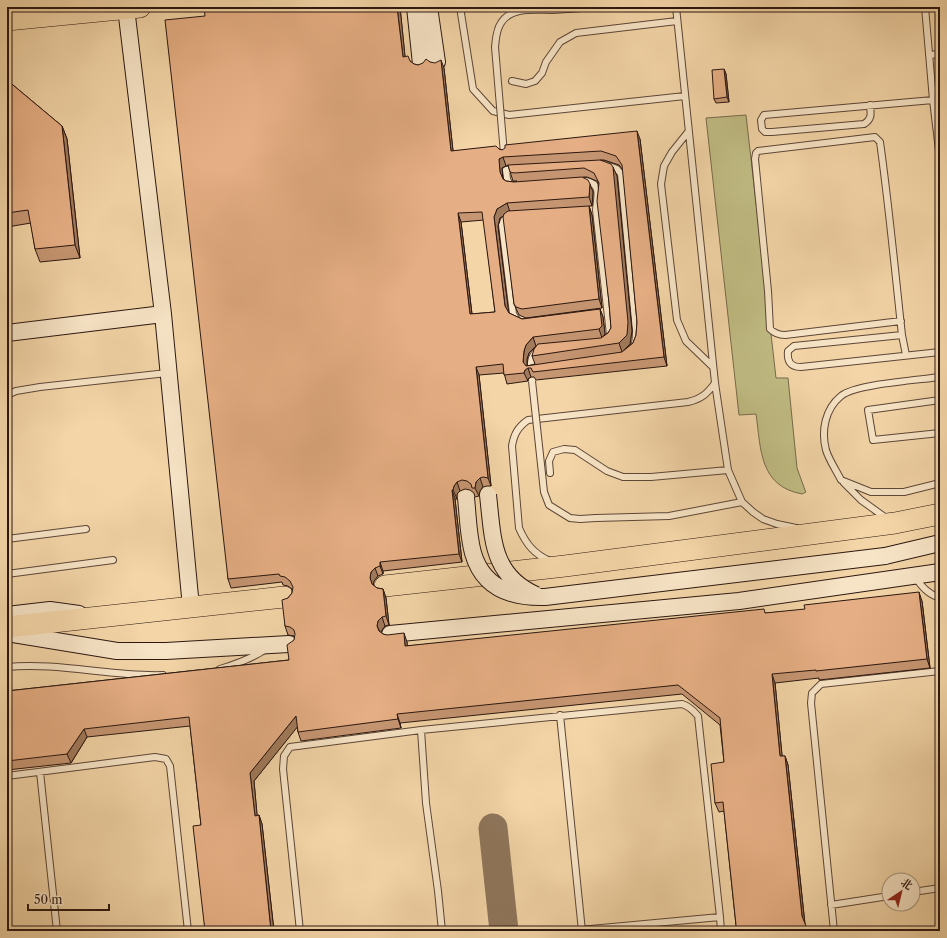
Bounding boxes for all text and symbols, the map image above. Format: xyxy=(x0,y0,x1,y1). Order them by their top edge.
north arrow xyxy=(881,872,921,912)
text: 北 xyxy=(898,875,915,893)
scale bar xyxy=(28,886,109,912)
text: 50 m xyxy=(34,892,63,907)

